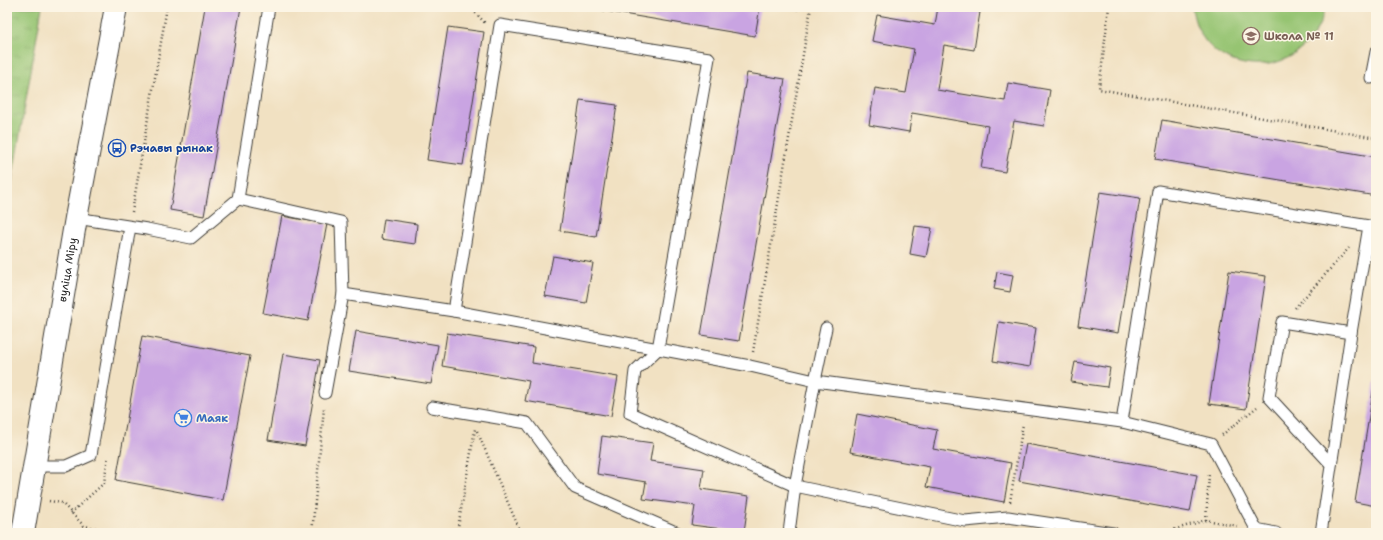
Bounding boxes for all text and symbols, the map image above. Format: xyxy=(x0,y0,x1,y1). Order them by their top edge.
school or university icon: Школа № 11 xyxy=(1241,26,1261,46)
place label: Школа № 11 xyxy=(1264,29,1334,44)
bus stop icon: Рэчавы рынак xyxy=(107,138,127,158)
place label: Рэчавы рынак xyxy=(130,141,213,156)
street label: вуліца Міру xyxy=(55,236,80,303)
supermarket icon: Маяк xyxy=(173,408,193,428)
place label: Маяк xyxy=(196,411,228,426)

